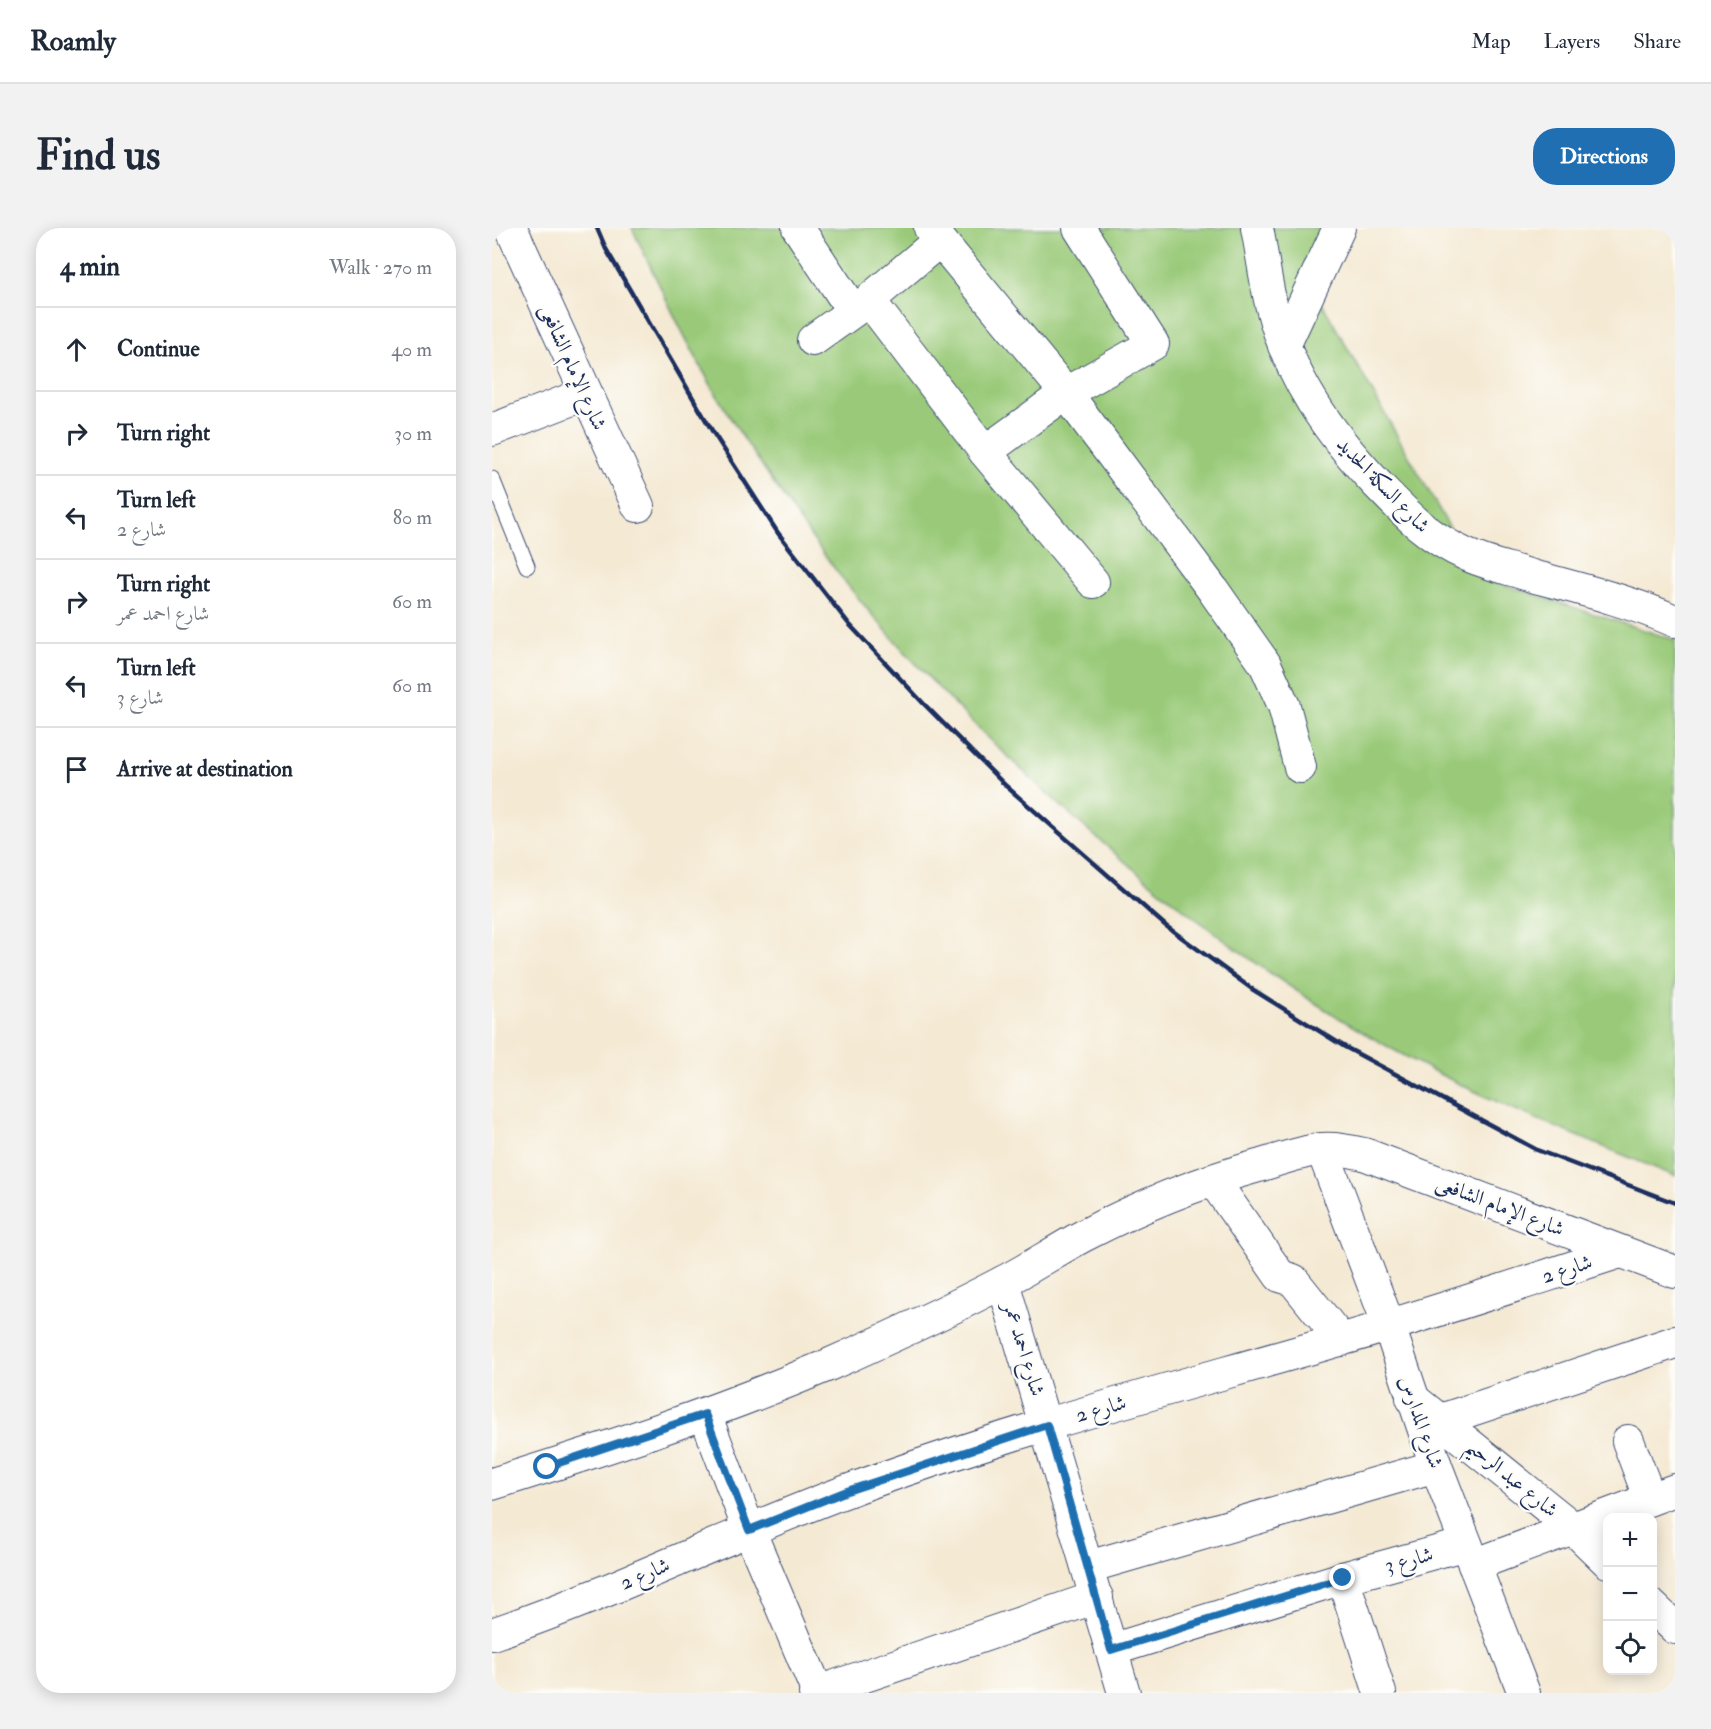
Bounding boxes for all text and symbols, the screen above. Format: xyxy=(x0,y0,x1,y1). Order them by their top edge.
text: Roamly xyxy=(30,24,116,59)
text: Map xyxy=(1471,28,1511,55)
text: Layers xyxy=(1544,28,1600,55)
text: Share xyxy=(1633,28,1681,55)
button: Directions xyxy=(1533,128,1675,185)
text: Find us xyxy=(36,130,160,182)
text: 4 min xyxy=(60,251,120,283)
text: Walk · 270 m xyxy=(329,255,432,280)
street label: شارع الإمام الشافعى xyxy=(529,300,613,436)
icon: ahead xyxy=(60,333,93,366)
text: Continue xyxy=(117,335,200,363)
text: 40 m xyxy=(391,337,432,362)
icon: right xyxy=(60,417,93,450)
text: Turn right xyxy=(117,419,210,447)
text: 30 m xyxy=(394,421,432,446)
street label: شارع السكة الحديد xyxy=(1327,431,1436,542)
text: Turn left xyxy=(117,486,196,514)
icon: left xyxy=(60,501,93,534)
text: 80 m xyxy=(393,505,432,530)
text: شارع 2 xyxy=(117,517,166,542)
text: Turn right xyxy=(117,570,210,598)
icon: right xyxy=(60,585,93,618)
text: 60 m xyxy=(392,589,432,614)
text: شارع احمد عمر xyxy=(117,601,209,626)
text: Turn left xyxy=(117,654,196,682)
icon: left xyxy=(60,669,93,702)
text: 60 m xyxy=(392,673,432,698)
text: شارع 3 xyxy=(117,685,164,710)
icon: arrive xyxy=(60,753,93,786)
text: Arrive at destination xyxy=(117,755,293,783)
street label: شارع الإمام الشافعى xyxy=(1430,1169,1568,1247)
street label: شارع 2 xyxy=(1538,1248,1597,1294)
street label: شارع احمد عمر xyxy=(992,1297,1051,1401)
street label: شارع المدارس xyxy=(1389,1372,1449,1473)
street label: شارع 2 xyxy=(1073,1389,1131,1433)
street label: شارع عبد الرحيم xyxy=(1456,1433,1564,1529)
route start xyxy=(533,1453,559,1479)
map controls xyxy=(1603,1513,1657,1675)
button: + xyxy=(1603,1513,1657,1567)
street label: شارع 3 xyxy=(1382,1541,1437,1583)
street label: شارع 2 xyxy=(616,1552,676,1600)
route end xyxy=(1329,1564,1355,1590)
button: − xyxy=(1603,1567,1657,1621)
button: locate xyxy=(1603,1621,1657,1675)

